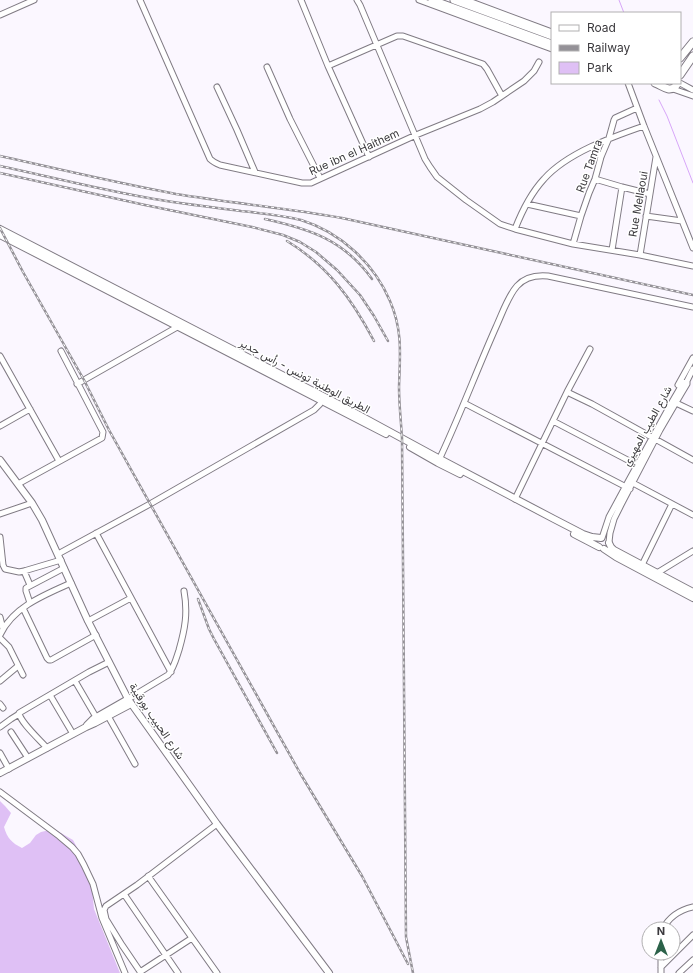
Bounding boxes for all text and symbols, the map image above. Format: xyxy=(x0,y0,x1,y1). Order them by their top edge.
legend xyxy=(551,12,681,84)
text: Road xyxy=(587,20,616,35)
text: Railway xyxy=(587,40,631,55)
text: Park xyxy=(587,60,613,75)
street label: Rue ibn el Haithem xyxy=(307,126,401,178)
street label: Rue Tamra xyxy=(573,138,605,194)
street label: Rue Mellaoui xyxy=(625,170,651,238)
street label: الطريق الوطنية تونس - رأس جدير xyxy=(236,335,373,416)
street label: شارع الطيب المهيري xyxy=(619,383,678,470)
street label: شارع الحبيب بورقيبة xyxy=(125,680,188,763)
north arrow xyxy=(641,921,681,961)
text: N xyxy=(657,924,665,938)

